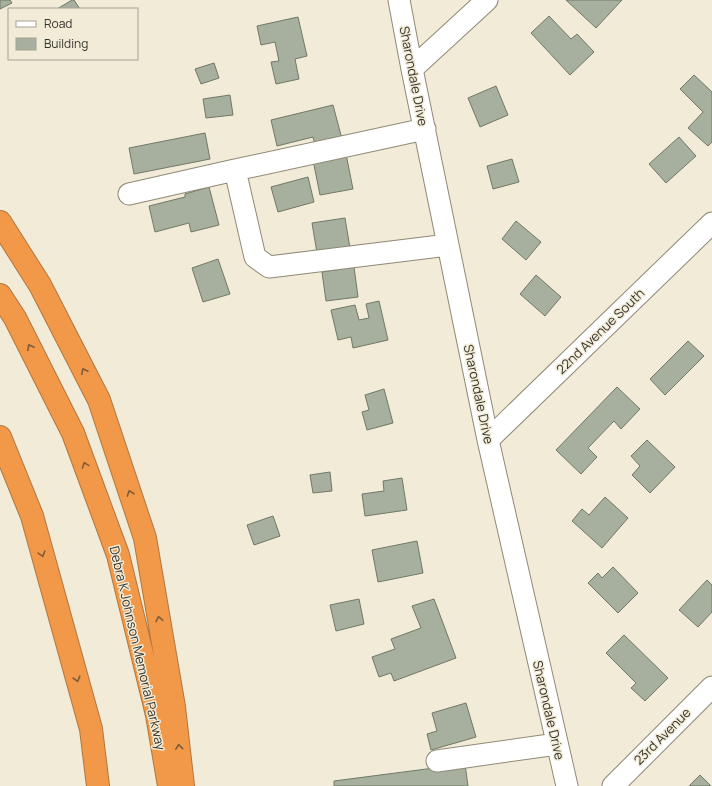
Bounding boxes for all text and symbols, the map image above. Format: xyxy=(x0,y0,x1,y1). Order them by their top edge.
legend xyxy=(8,8,138,60)
text: Road xyxy=(44,15,72,32)
street label: Sharondale Drive xyxy=(395,24,433,128)
text: Building xyxy=(44,35,88,52)
street label: 22nd Avenue South xyxy=(552,284,648,378)
street label: Sharondale Drive xyxy=(460,343,498,446)
one-way arrow xyxy=(27,344,35,351)
one-way arrow xyxy=(81,368,89,375)
one-way arrow xyxy=(81,461,90,468)
one-way arrow xyxy=(126,489,135,496)
street label: Debra K Johnson Memorial Parkway xyxy=(106,544,170,752)
one-way arrow xyxy=(37,550,46,557)
one-way arrow xyxy=(155,616,164,622)
street label: Sharondale Drive xyxy=(529,659,569,762)
one-way arrow xyxy=(72,675,81,682)
street label: 23rd Avenue xyxy=(629,703,695,769)
one-way arrow xyxy=(175,744,184,750)

